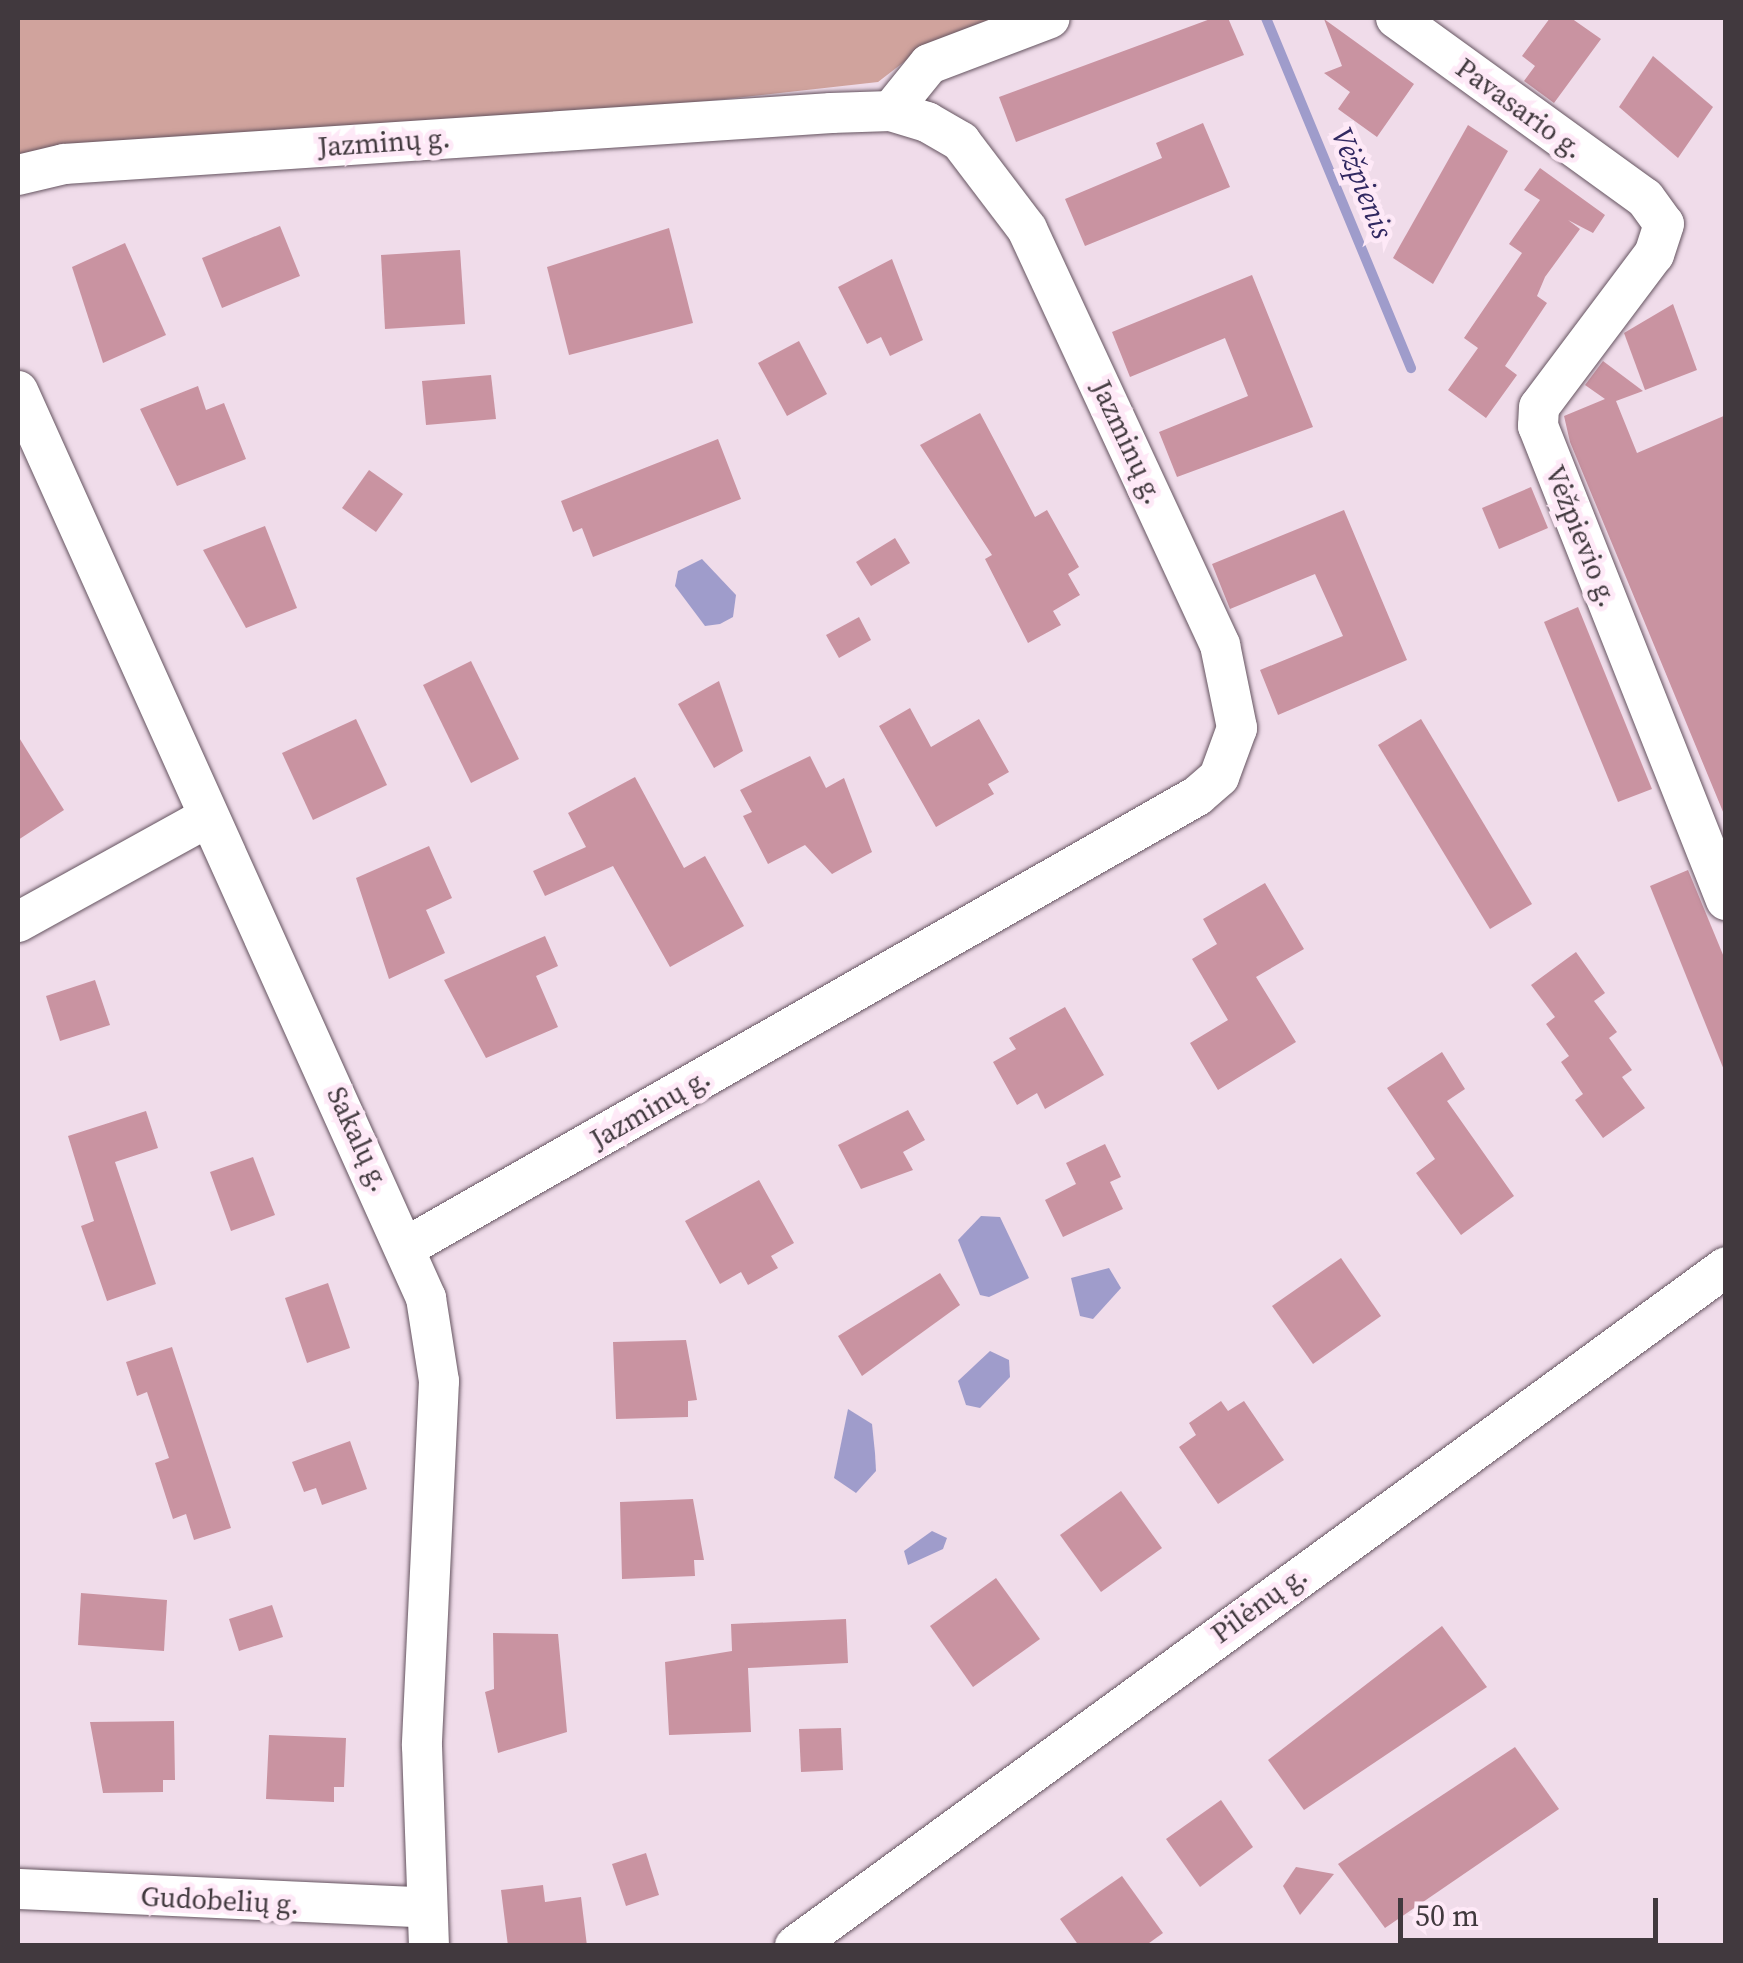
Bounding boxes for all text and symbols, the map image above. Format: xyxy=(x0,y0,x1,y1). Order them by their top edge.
street label: Pavasario g. xyxy=(1450,51,1590,165)
street label: Jazminų g. xyxy=(317,121,451,163)
water label: Vėžpienis xyxy=(1323,122,1401,244)
street label: Jazminų g. xyxy=(1085,375,1171,509)
street label: Vėžpievio g. xyxy=(1538,460,1626,612)
street label: Jazminų g. xyxy=(584,1060,716,1156)
street label: Sakalų g. xyxy=(320,1081,398,1197)
street label: Pilėnų g. xyxy=(1204,1558,1314,1650)
scale bar xyxy=(1403,1878,1663,1940)
street label: Gudobelių g. xyxy=(140,1879,300,1921)
text: 50 m xyxy=(1415,1895,1479,1936)

